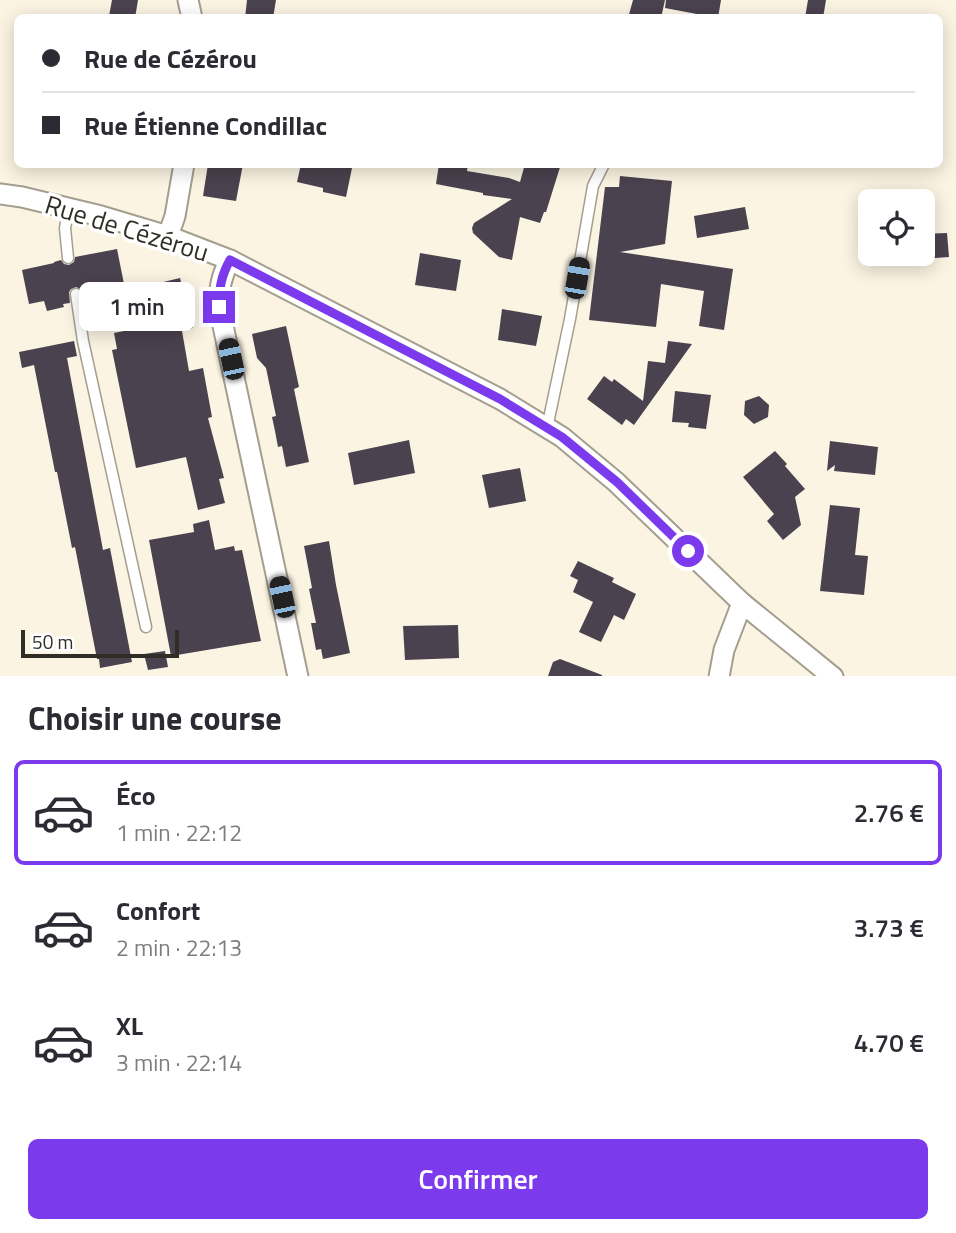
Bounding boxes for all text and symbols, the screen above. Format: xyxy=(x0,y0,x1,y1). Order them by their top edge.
text: Rue de Cézérou xyxy=(84,39,257,78)
text: Rue Étienne Condillac xyxy=(84,106,327,145)
street label: Rue de Cézérou xyxy=(40,185,214,271)
map controls xyxy=(858,189,935,266)
button: locate xyxy=(858,189,935,266)
car xyxy=(564,255,591,301)
callout: 1 min xyxy=(79,282,194,332)
text: 1 min xyxy=(109,289,165,324)
route end xyxy=(203,291,235,323)
car xyxy=(217,336,246,382)
route start xyxy=(672,535,704,567)
car xyxy=(268,574,297,620)
text: 50 m xyxy=(32,627,73,656)
scale bar xyxy=(21,628,178,659)
text: Choisir une course xyxy=(28,694,282,742)
text: Éco xyxy=(116,776,156,815)
icon: car xyxy=(32,781,95,844)
text: 2.76 € xyxy=(854,793,924,832)
text: 1 min · 22:12 xyxy=(116,815,242,850)
text: Confort xyxy=(116,891,200,930)
icon: car xyxy=(32,896,95,959)
text: 3.73 € xyxy=(854,908,924,947)
text: 2 min · 22:13 xyxy=(116,930,242,965)
text: XL xyxy=(116,1006,143,1045)
icon: car xyxy=(32,1011,95,1074)
text: 4.70 € xyxy=(854,1023,924,1062)
text: 3 min · 22:14 xyxy=(116,1045,242,1080)
button: Confirmer xyxy=(28,1139,928,1219)

